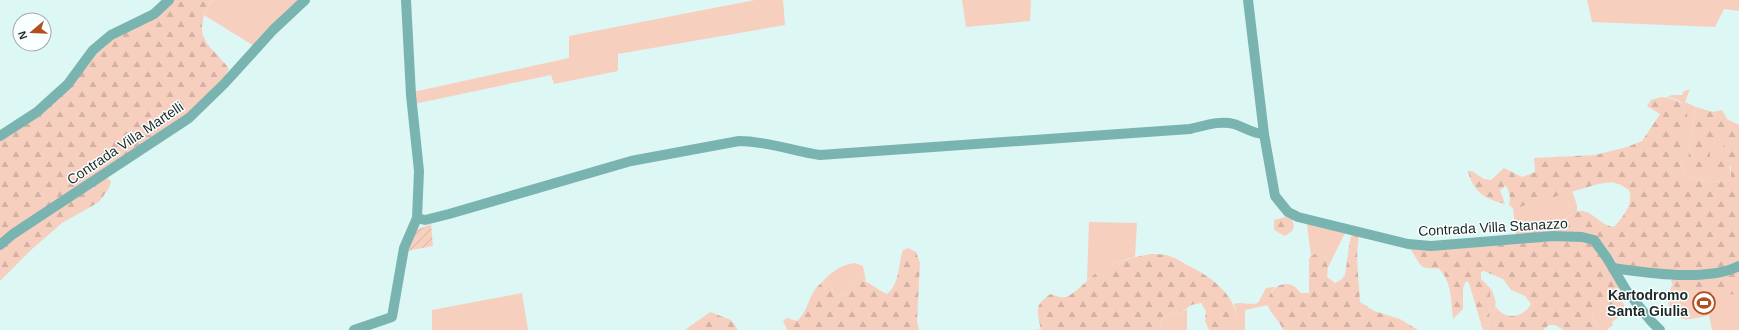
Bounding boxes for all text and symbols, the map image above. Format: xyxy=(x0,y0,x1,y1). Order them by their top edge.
north arrow xyxy=(12,12,52,52)
text: N xyxy=(16,29,30,41)
street label: Contrada Villa Martelli xyxy=(64,98,186,188)
street label: Contrada Villa Stanazzo xyxy=(1418,215,1568,239)
place label: Kartodromo Santa Giulia xyxy=(1607,287,1688,319)
sports icon: Kartodromo Santa Giulia xyxy=(1691,290,1717,316)

